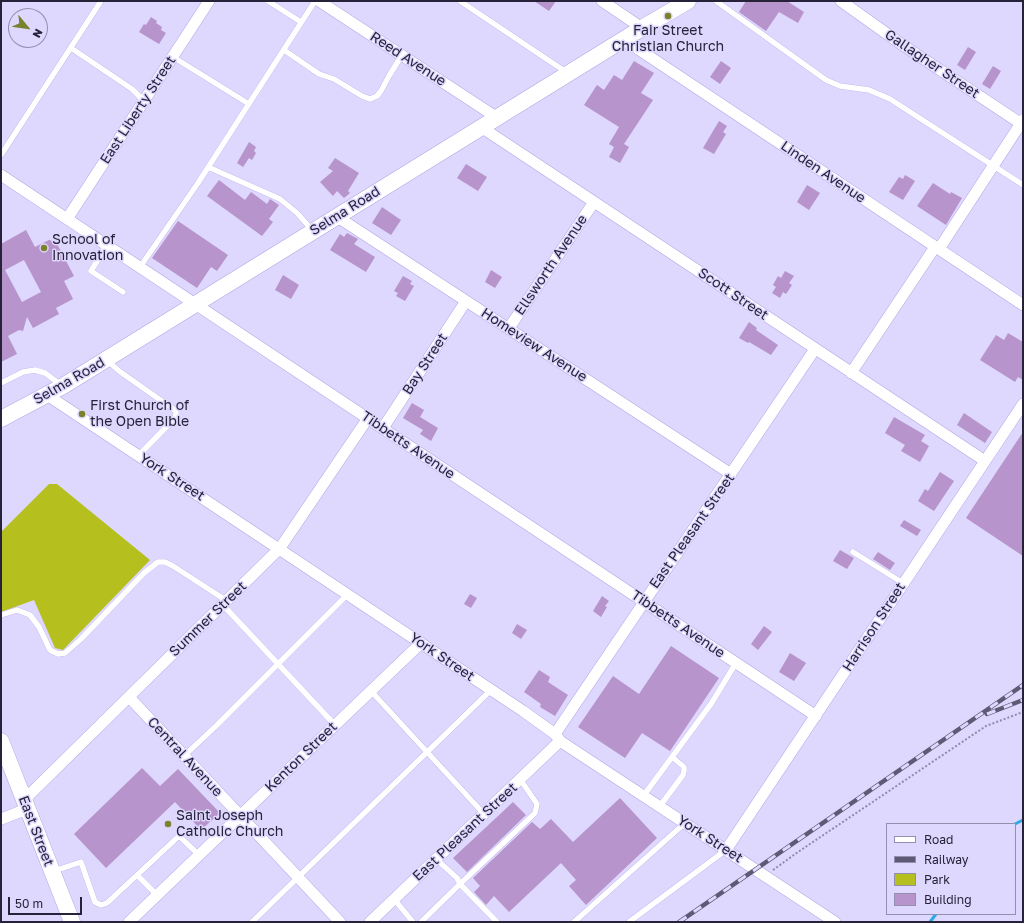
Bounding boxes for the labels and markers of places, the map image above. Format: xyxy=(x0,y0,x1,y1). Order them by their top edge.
marker: Fair Street Christian Church xyxy=(663,11,673,21)
place label: Fair Street Christian Church xyxy=(612,23,724,56)
place label: School of Innovation xyxy=(52,232,123,264)
marker: School of Innovation xyxy=(39,243,49,253)
place label: First Church of the Open Bible xyxy=(90,398,189,430)
marker: First Church of the Open Bible xyxy=(77,409,87,419)
place label: Saint Joseph Catholic Church xyxy=(176,808,283,840)
marker: Saint Joseph Catholic Church xyxy=(163,819,173,829)

